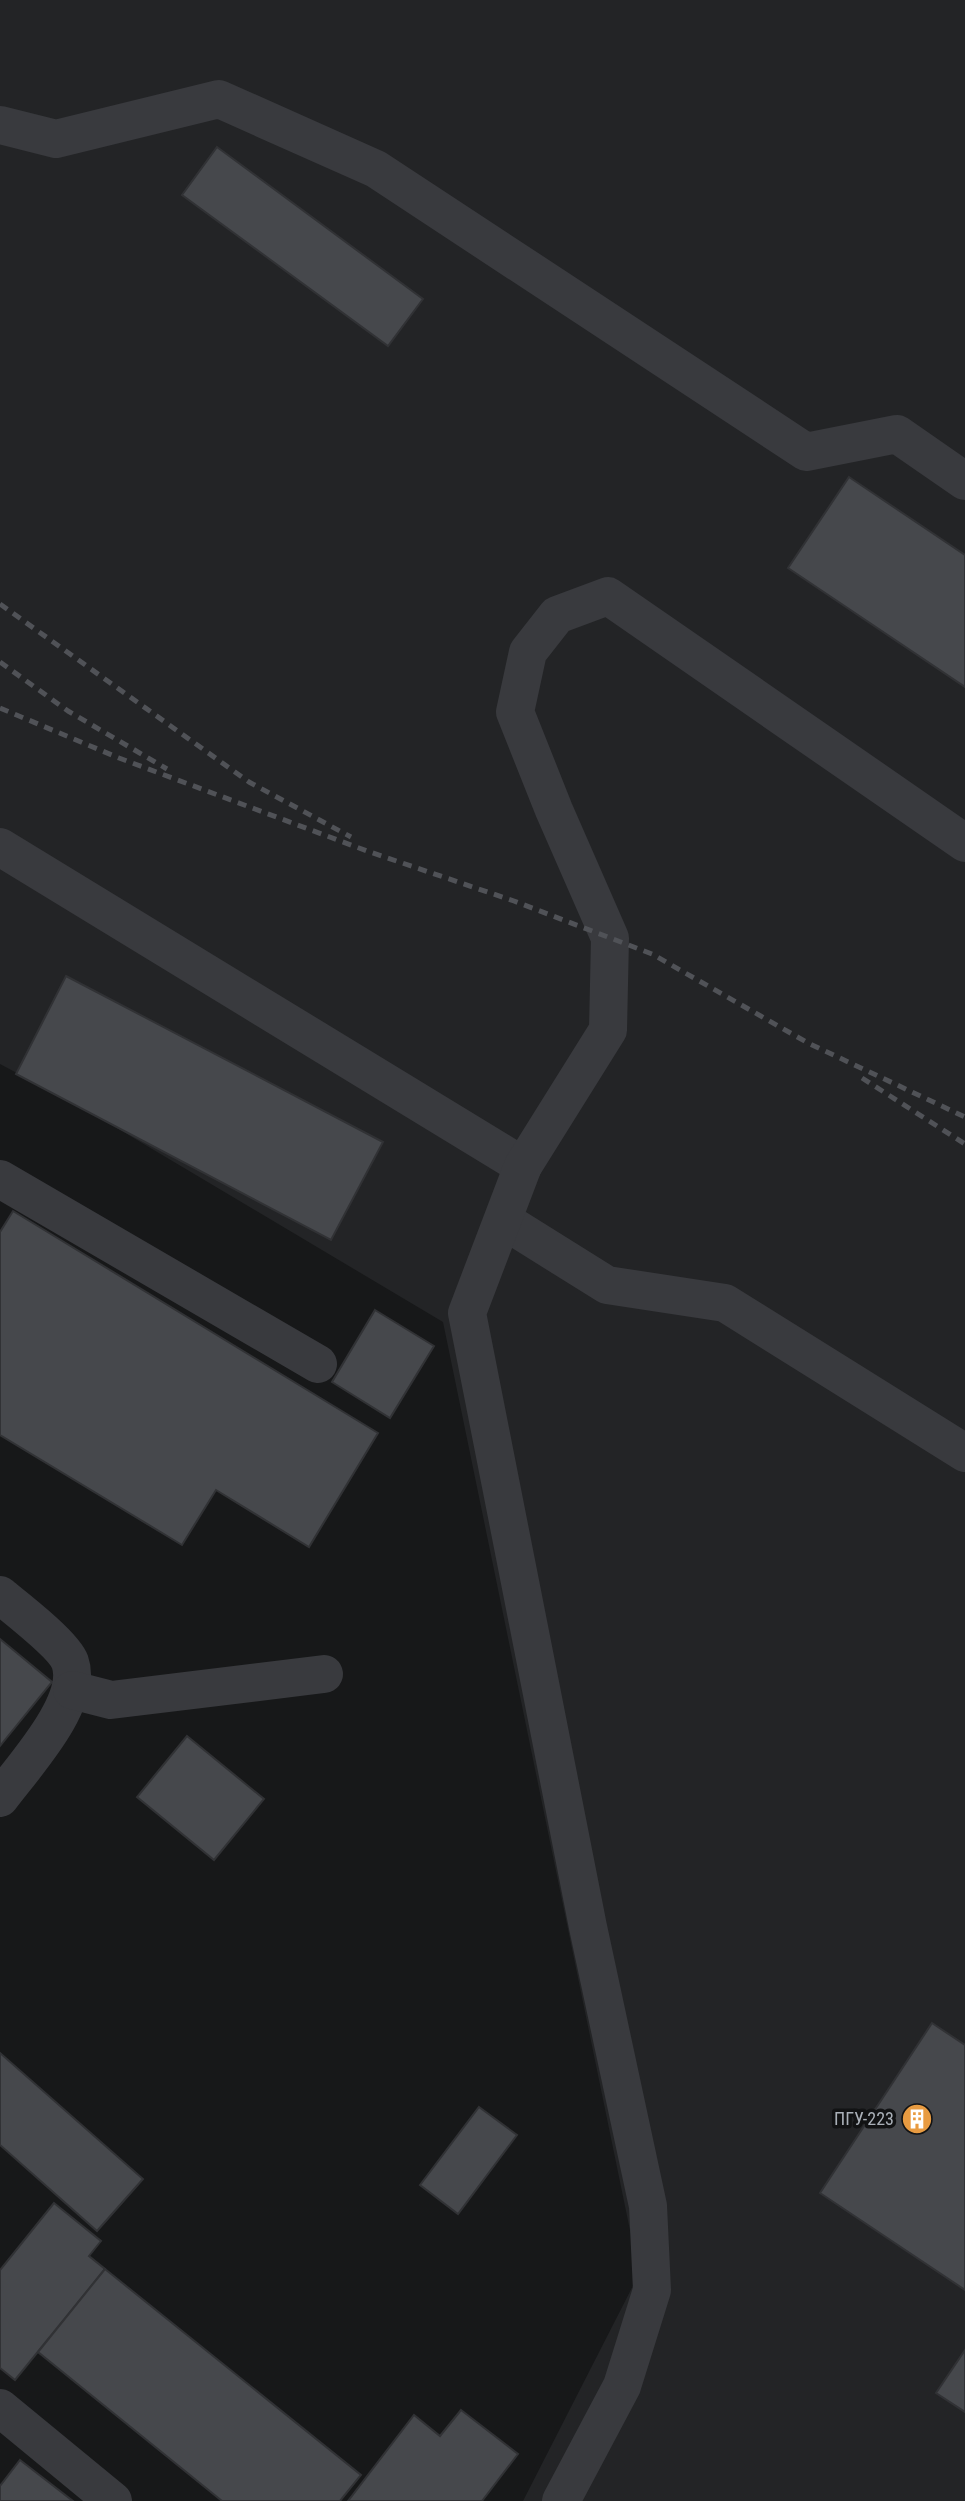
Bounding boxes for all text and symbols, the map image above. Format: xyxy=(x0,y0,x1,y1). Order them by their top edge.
building icon: ПГУ-223 xyxy=(900,2102,934,2136)
place label: ПГУ-223 xyxy=(834,2108,894,2129)

